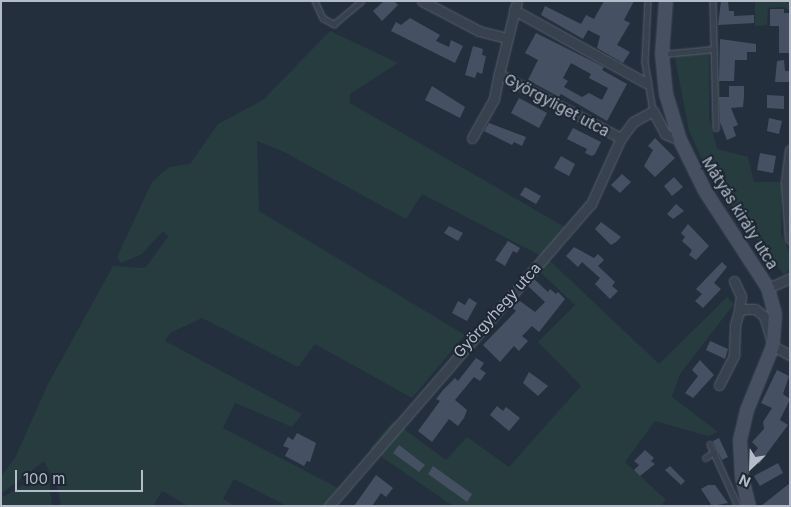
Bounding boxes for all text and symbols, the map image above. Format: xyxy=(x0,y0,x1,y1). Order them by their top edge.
street label: Györgyliget utca xyxy=(501,70,613,140)
street label: Mátyás király utca xyxy=(698,153,782,273)
street label: Györgyhegy utca xyxy=(450,259,544,361)
north arrow xyxy=(726,442,776,492)
scale bar xyxy=(18,460,145,492)
text: 100 m xyxy=(23,469,65,488)
text: N xyxy=(736,471,753,491)

